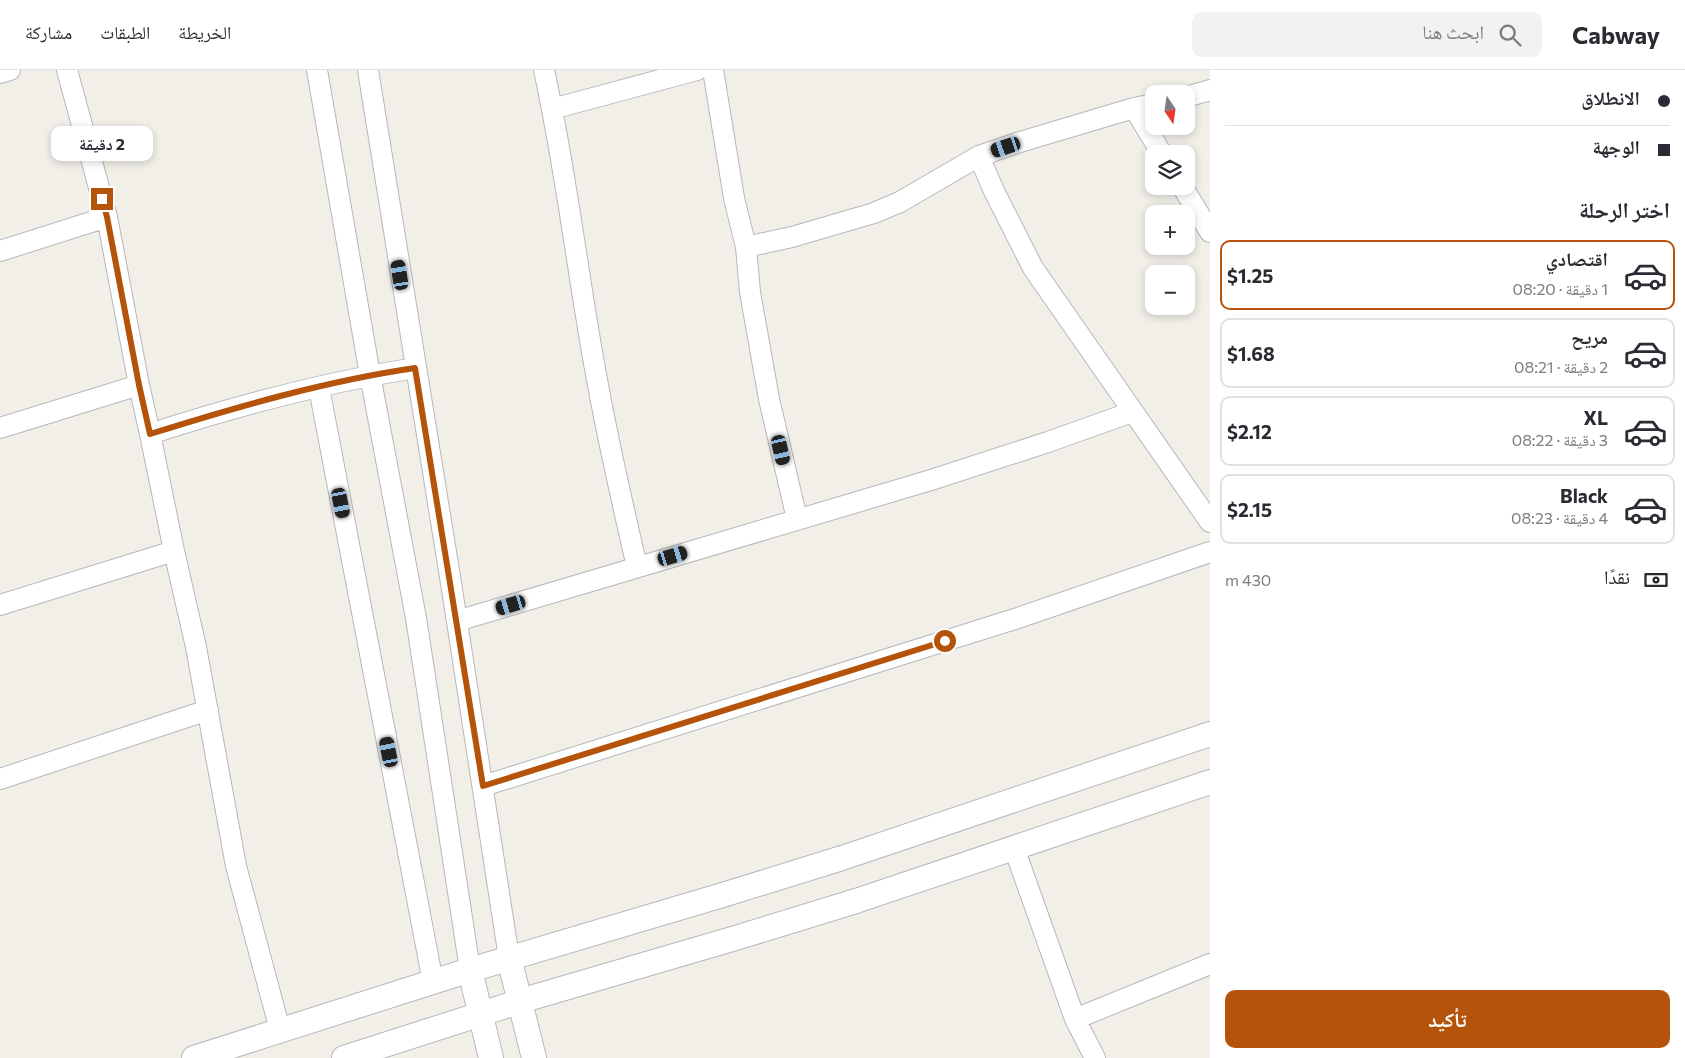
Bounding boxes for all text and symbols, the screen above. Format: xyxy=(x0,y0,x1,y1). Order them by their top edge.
search box xyxy=(1192,12,1542,57)
text: ابحث هنا xyxy=(1422,20,1484,43)
text: Cabway xyxy=(1572,20,1660,49)
text: مشاركة xyxy=(25,21,72,43)
text: الطبقات xyxy=(100,21,150,43)
text: الخريطة xyxy=(178,21,231,43)
icon: search xyxy=(1496,21,1524,49)
north arrow xyxy=(1145,85,1195,135)
map controls xyxy=(1145,85,1195,315)
text: الانطلاق xyxy=(1581,86,1640,109)
callout: 2 دقيقة xyxy=(51,126,153,162)
text: 2 دقيقة xyxy=(79,134,125,153)
car xyxy=(989,135,1022,159)
text: الوجهة xyxy=(1592,135,1640,158)
button: layers xyxy=(1145,145,1195,195)
route end xyxy=(91,188,113,210)
text: اختر الرحلة xyxy=(1579,196,1670,223)
button: + xyxy=(1145,205,1195,255)
text: اقتصادي xyxy=(1546,247,1608,270)
icon: car xyxy=(1623,253,1668,298)
car xyxy=(390,259,409,291)
text: $1.25 xyxy=(1227,264,1273,287)
button: − xyxy=(1145,265,1195,315)
text: 1 دقيقة · 08:20 xyxy=(1512,279,1608,298)
text: مريح xyxy=(1571,325,1608,348)
icon: car xyxy=(1623,331,1668,376)
text: $1.68 xyxy=(1227,342,1275,365)
text: 2 دقيقة · 08:21 xyxy=(1514,357,1608,376)
text: XL xyxy=(1583,406,1608,429)
icon: car xyxy=(1623,409,1668,454)
text: $2.12 xyxy=(1227,420,1272,443)
text: 3 دقيقة · 08:22 xyxy=(1512,430,1608,449)
car xyxy=(770,434,791,466)
text: Black xyxy=(1560,484,1608,507)
car xyxy=(330,487,351,519)
icon: car xyxy=(1623,487,1668,532)
text: $2.15 xyxy=(1227,498,1272,521)
text: 4 دقيقة · 08:23 xyxy=(1511,508,1608,527)
car xyxy=(656,544,689,568)
text: نقدًا xyxy=(1604,565,1630,588)
icon: cash xyxy=(1642,566,1670,594)
text: 430 m xyxy=(1225,570,1271,589)
car xyxy=(494,593,527,617)
route start xyxy=(934,630,956,652)
car xyxy=(378,736,399,768)
button: تأكيد xyxy=(1225,990,1670,1048)

